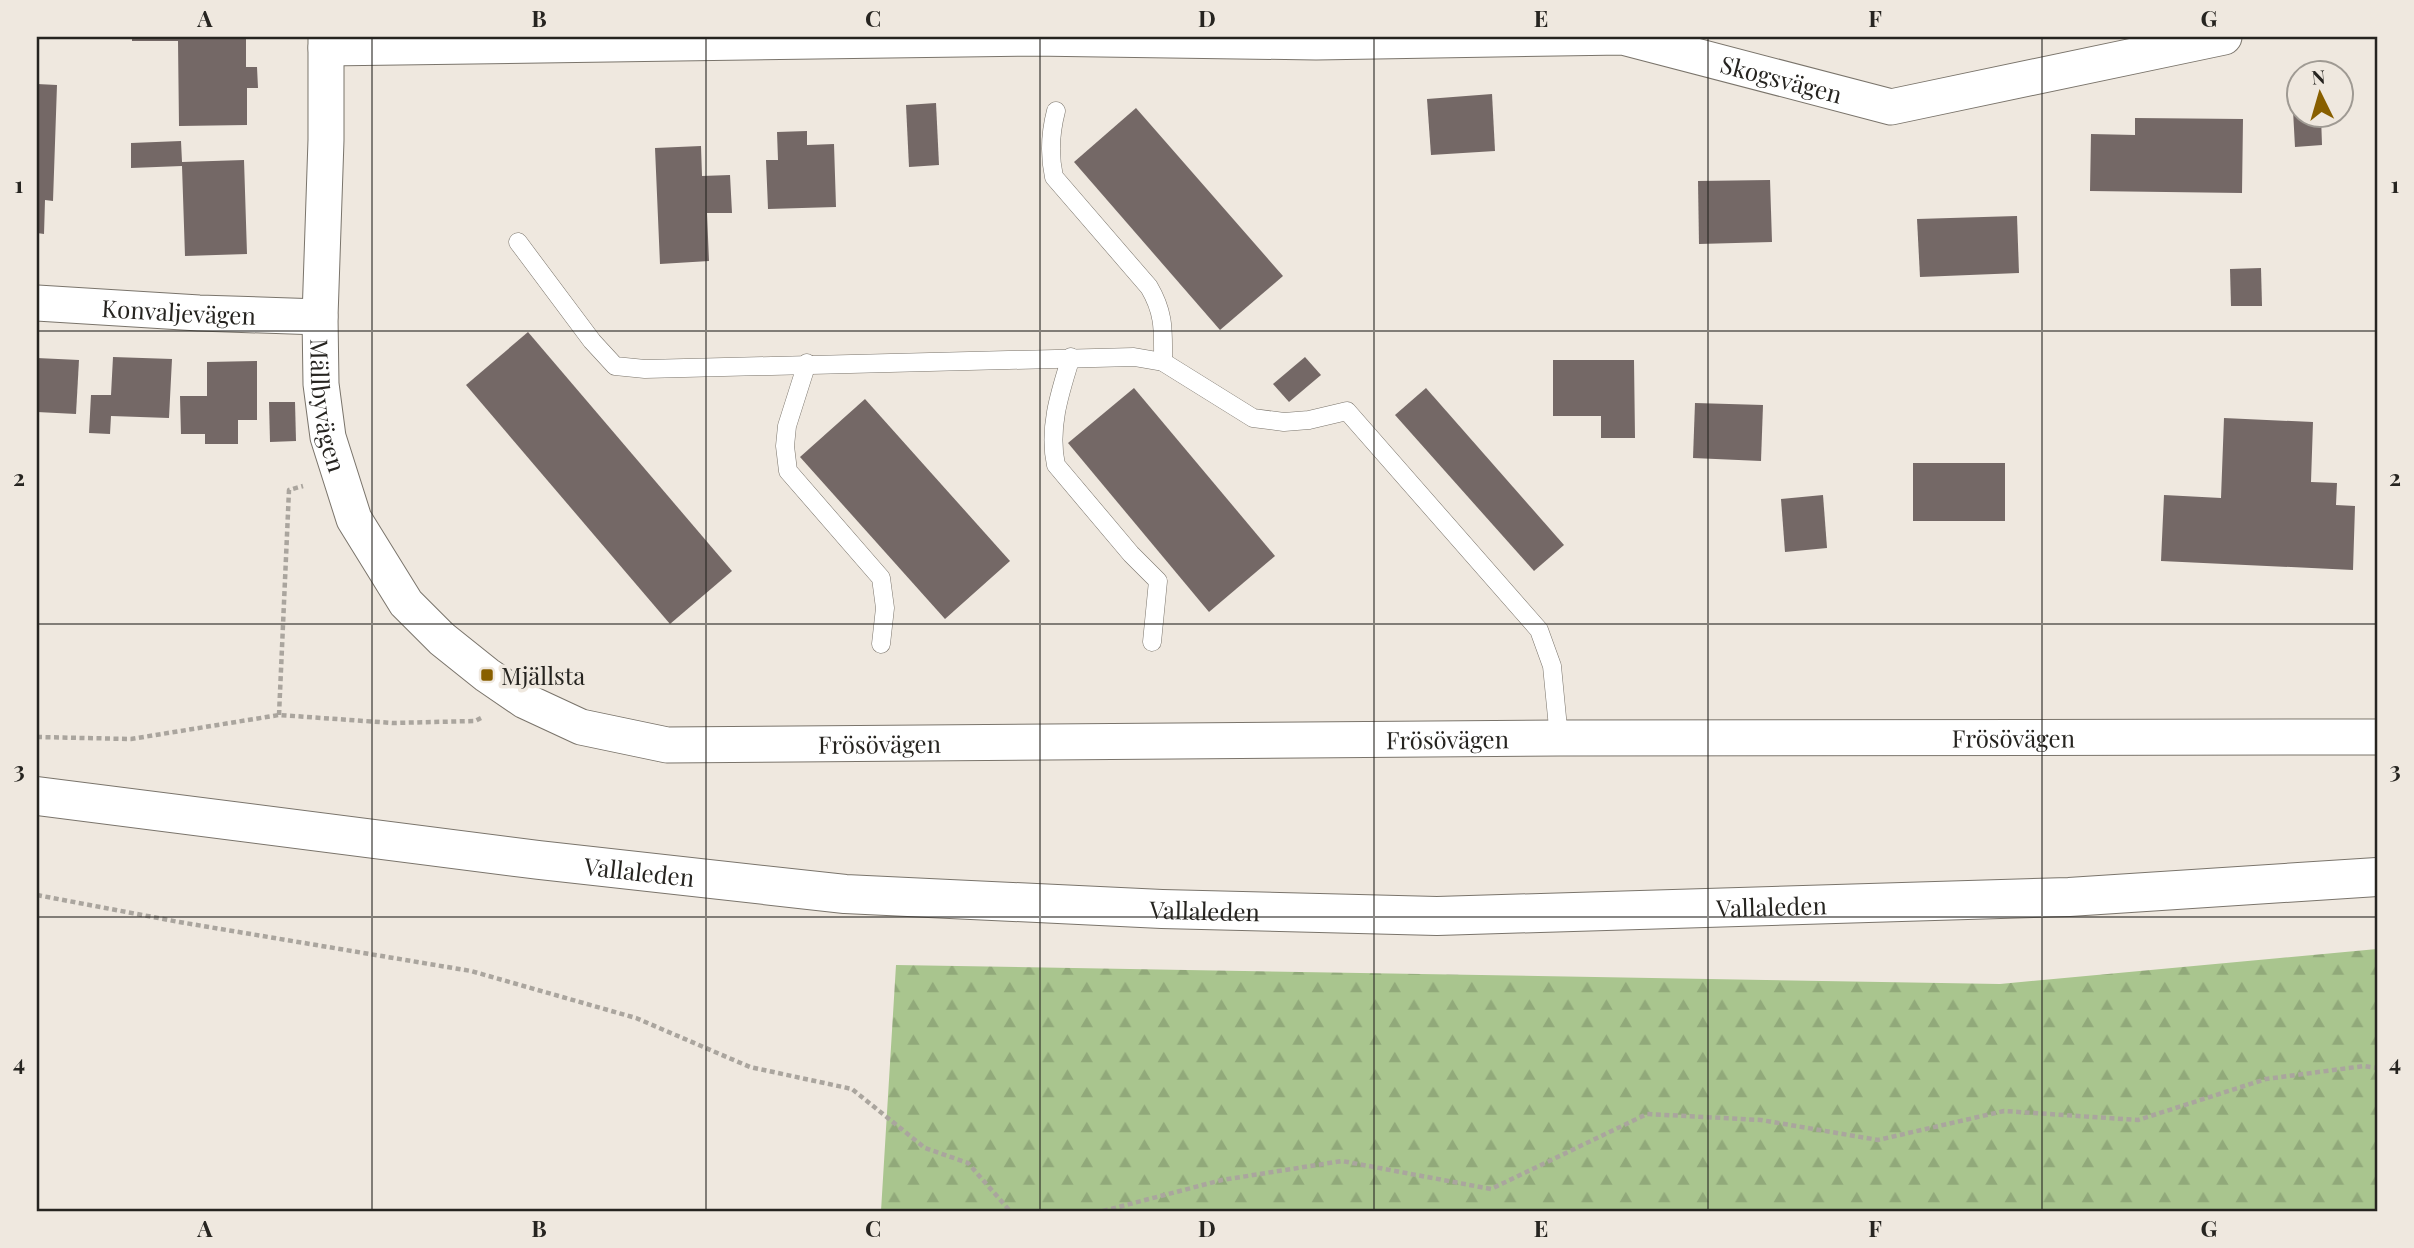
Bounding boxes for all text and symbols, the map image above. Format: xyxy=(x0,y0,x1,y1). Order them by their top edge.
text: A xyxy=(196,2,213,33)
text: B xyxy=(531,2,547,33)
text: C xyxy=(865,2,881,33)
text: D xyxy=(1198,2,1216,33)
text: E xyxy=(1534,2,1548,33)
text: F xyxy=(1868,2,1882,33)
text: G xyxy=(2201,2,2218,33)
street label: Skogsvägen xyxy=(1717,47,1846,110)
north arrow xyxy=(2284,60,2354,130)
text: N xyxy=(2310,62,2327,90)
text: 1 xyxy=(15,168,24,199)
text: 1 xyxy=(2391,168,2400,199)
street label: Konvaljevägen xyxy=(101,291,256,331)
street label: Mällbyvägen xyxy=(304,338,354,476)
text: 2 xyxy=(13,461,25,492)
text: 2 xyxy=(2389,461,2401,492)
place label: Mjällsta xyxy=(501,659,585,691)
marker: Mjällsta xyxy=(479,667,495,683)
street label: Frösövägen xyxy=(1952,721,2075,754)
street label: Frösövägen xyxy=(1386,722,1509,755)
street label: Frösövägen xyxy=(818,727,941,760)
text: 3 xyxy=(13,753,25,784)
text: 3 xyxy=(2389,753,2401,784)
street label: Vallaleden xyxy=(582,849,696,893)
street label: Vallaleden xyxy=(1715,888,1827,924)
street label: Vallaleden xyxy=(1148,892,1260,927)
text: 4 xyxy=(13,1046,25,1077)
text: 4 xyxy=(2389,1046,2401,1077)
text: A xyxy=(196,1212,213,1243)
text: B xyxy=(531,1212,547,1243)
text: C xyxy=(865,1212,881,1243)
text: D xyxy=(1198,1212,1216,1243)
text: E xyxy=(1534,1212,1548,1243)
text: F xyxy=(1868,1212,1882,1243)
text: G xyxy=(2201,1212,2218,1243)

